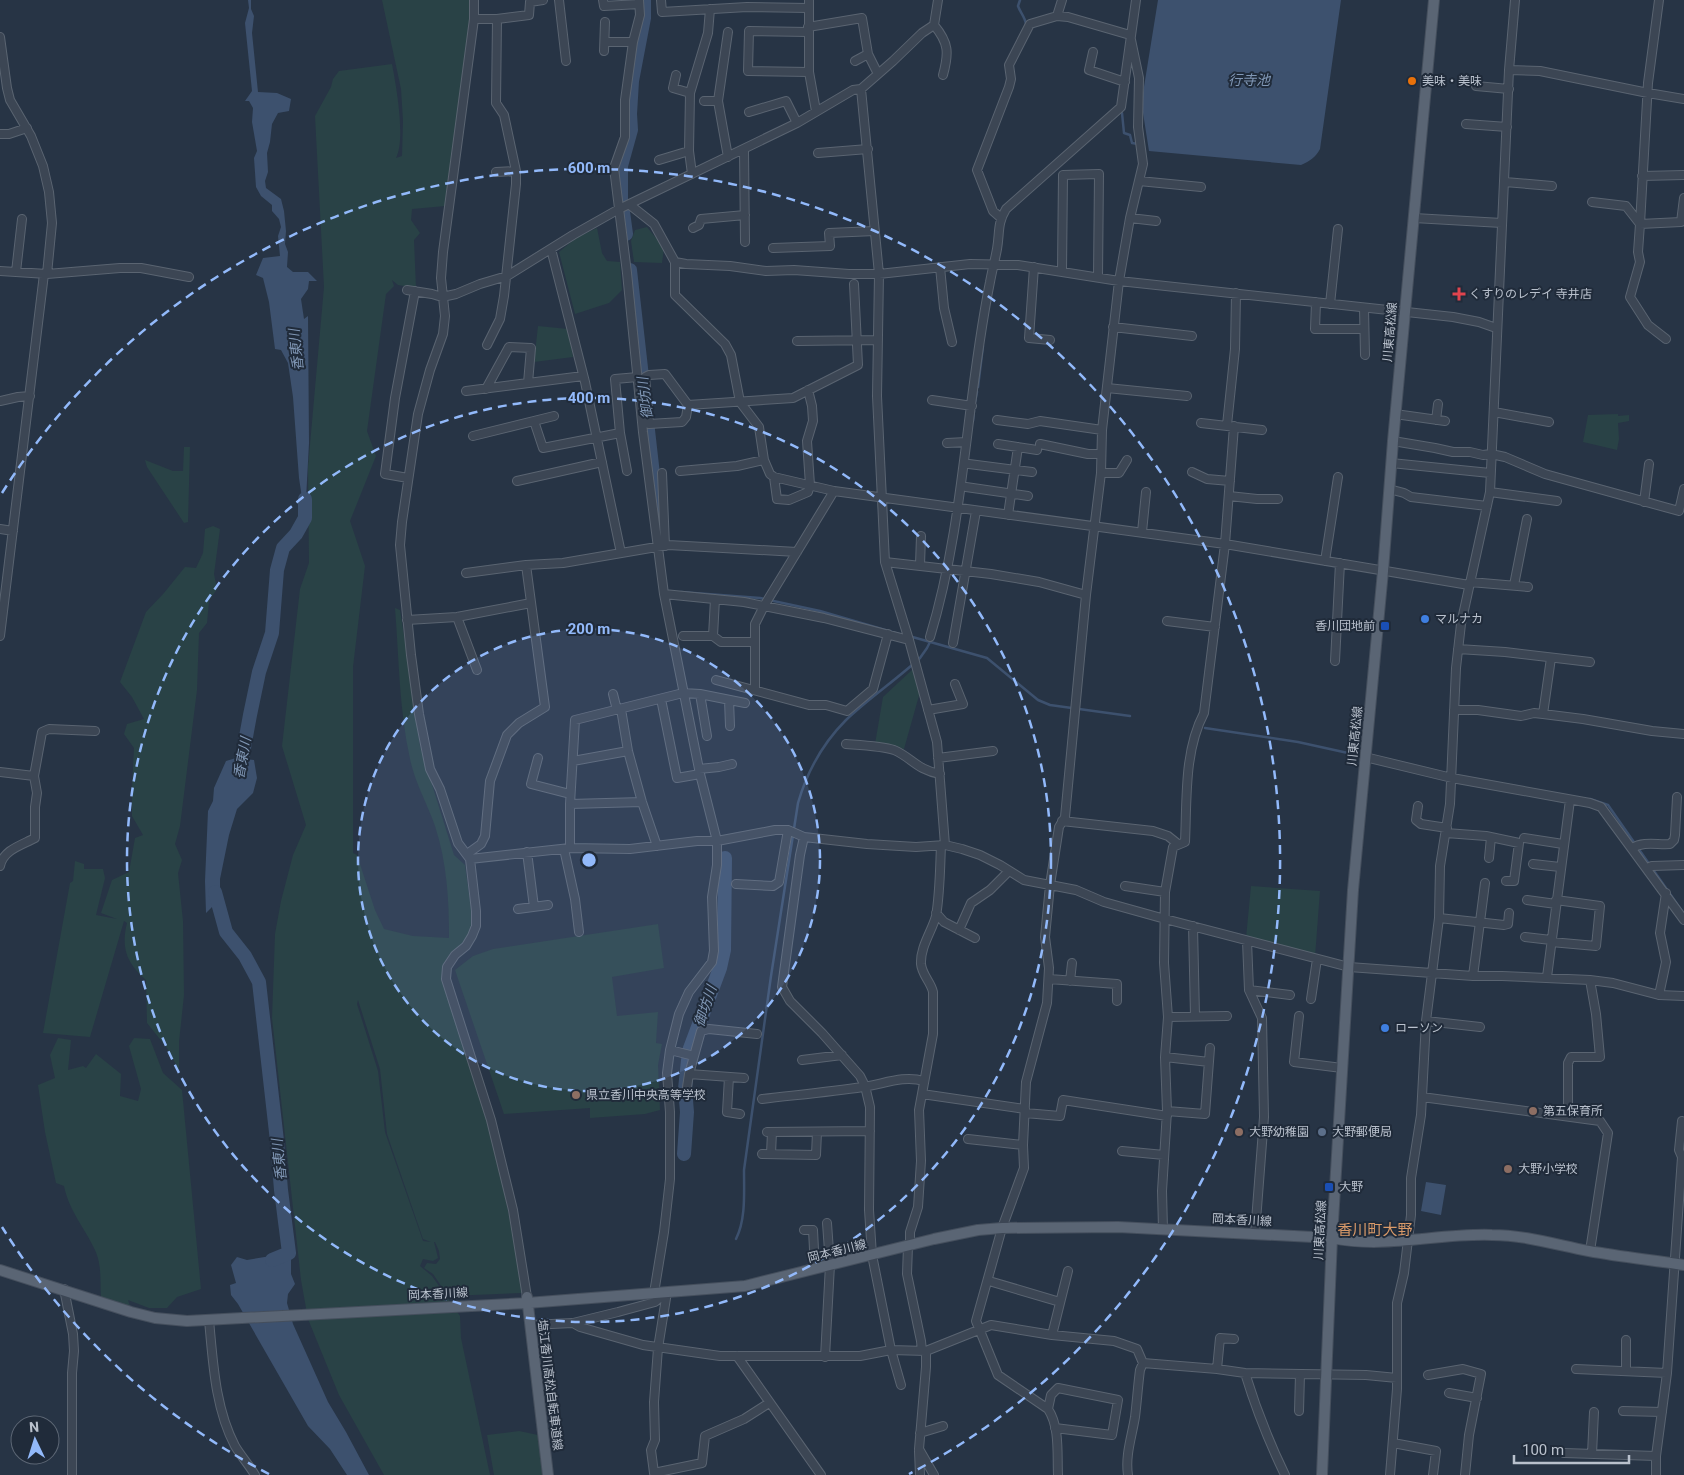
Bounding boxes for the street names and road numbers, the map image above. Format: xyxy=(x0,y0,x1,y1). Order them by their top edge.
street label: 川東高松線 xyxy=(1380,301,1400,363)
street label: 川東高松線 xyxy=(1345,705,1365,767)
street label: 川東高松線 xyxy=(1311,1200,1329,1260)
street label: 岡本香川線 xyxy=(1212,1211,1272,1229)
street label: 岡本香川線 xyxy=(806,1237,868,1265)
street label: 岡本香川線 xyxy=(408,1285,468,1303)
street label: 塩江香川高松自転車道線 xyxy=(535,1319,565,1451)

